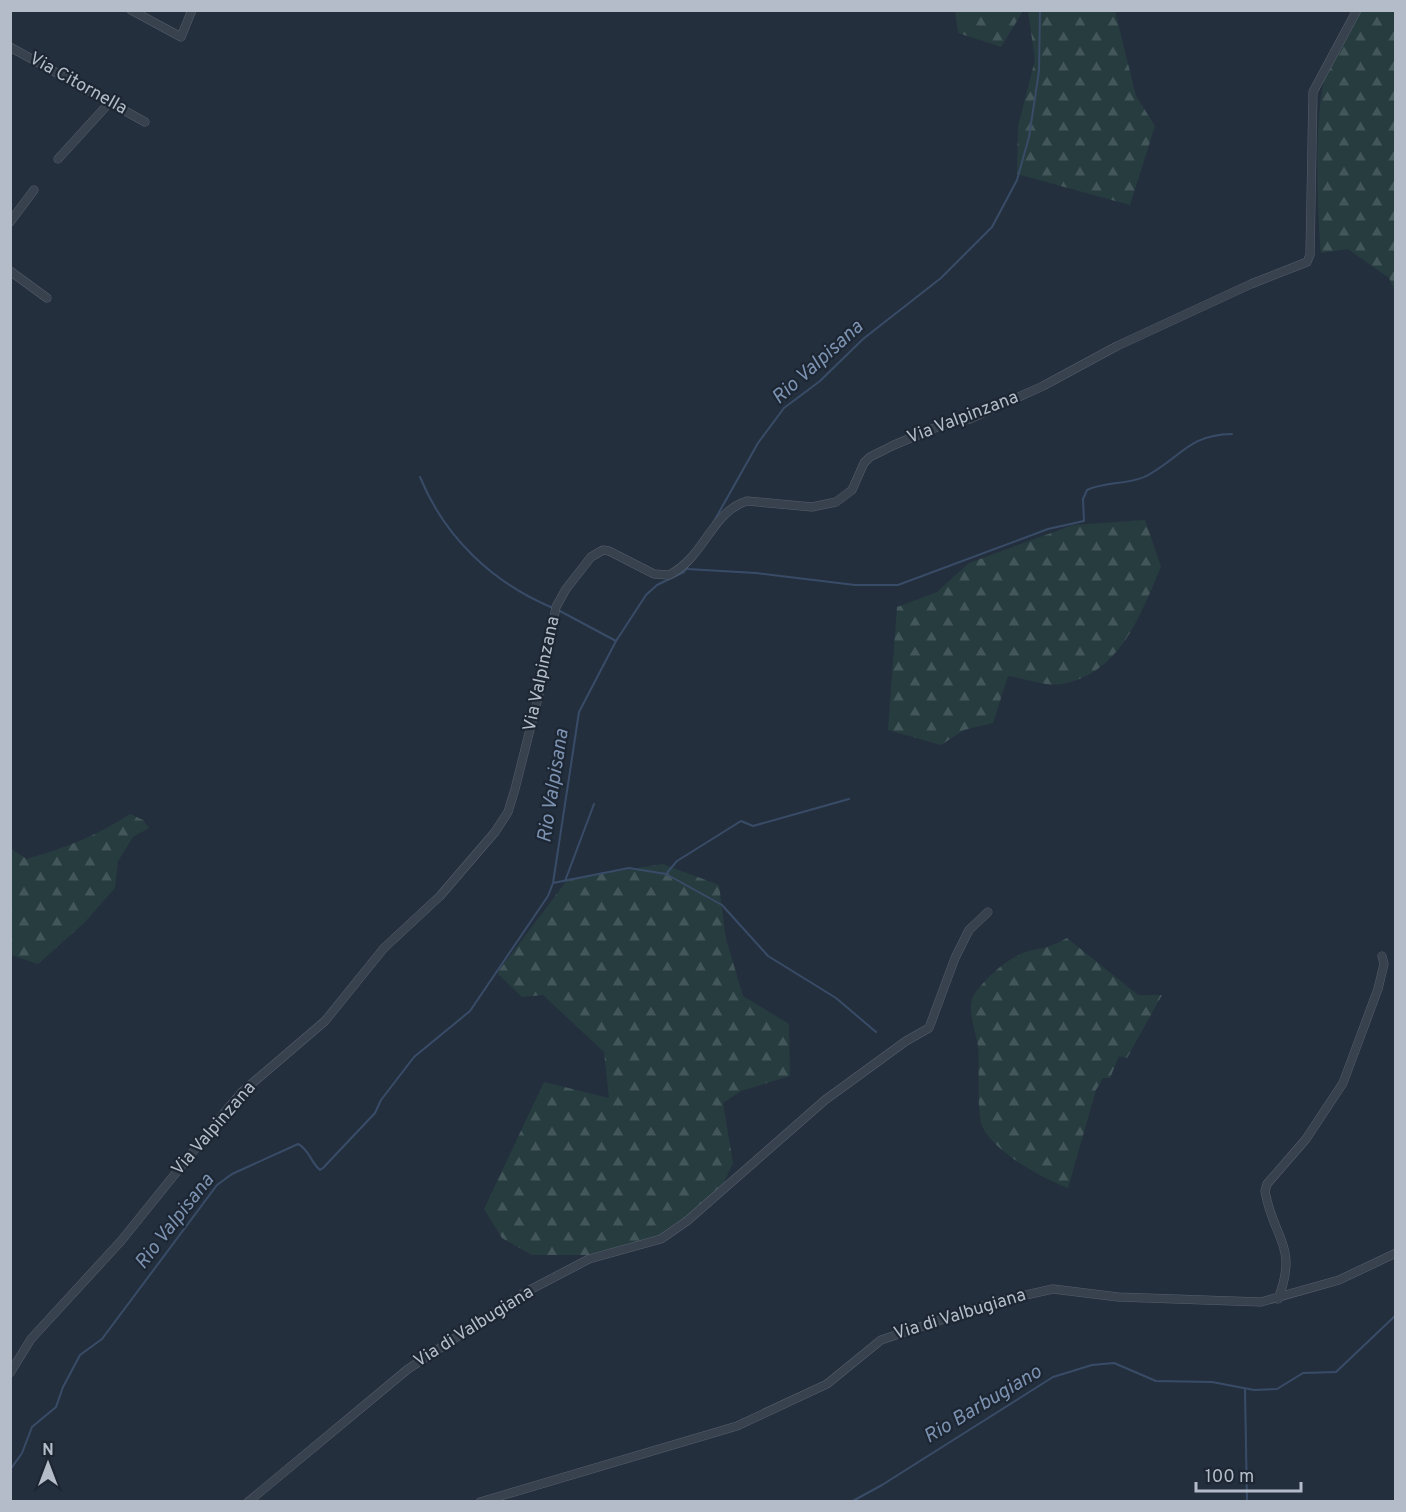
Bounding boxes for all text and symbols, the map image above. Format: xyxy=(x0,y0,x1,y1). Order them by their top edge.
street label: Via Citornella xyxy=(25,48,131,120)
water label: Rio Valpisana xyxy=(767,315,870,411)
street label: Via Valpinzana xyxy=(904,386,1022,450)
street label: Via Valpinzana xyxy=(519,614,565,734)
water label: Rio Valpisana xyxy=(532,727,576,845)
street label: Via Valpinzana xyxy=(167,1077,261,1181)
water label: Rio Valpisana xyxy=(129,1168,221,1275)
street label: Via di Valbugiana xyxy=(410,1281,538,1373)
street label: Via di Valbugiana xyxy=(891,1284,1029,1346)
water label: Rio Barbugiano xyxy=(919,1359,1047,1450)
north arrow xyxy=(18,1434,78,1494)
text: N xyxy=(42,1441,54,1461)
scale bar xyxy=(1196,1455,1301,1493)
text: 100 m xyxy=(1205,1466,1254,1489)

